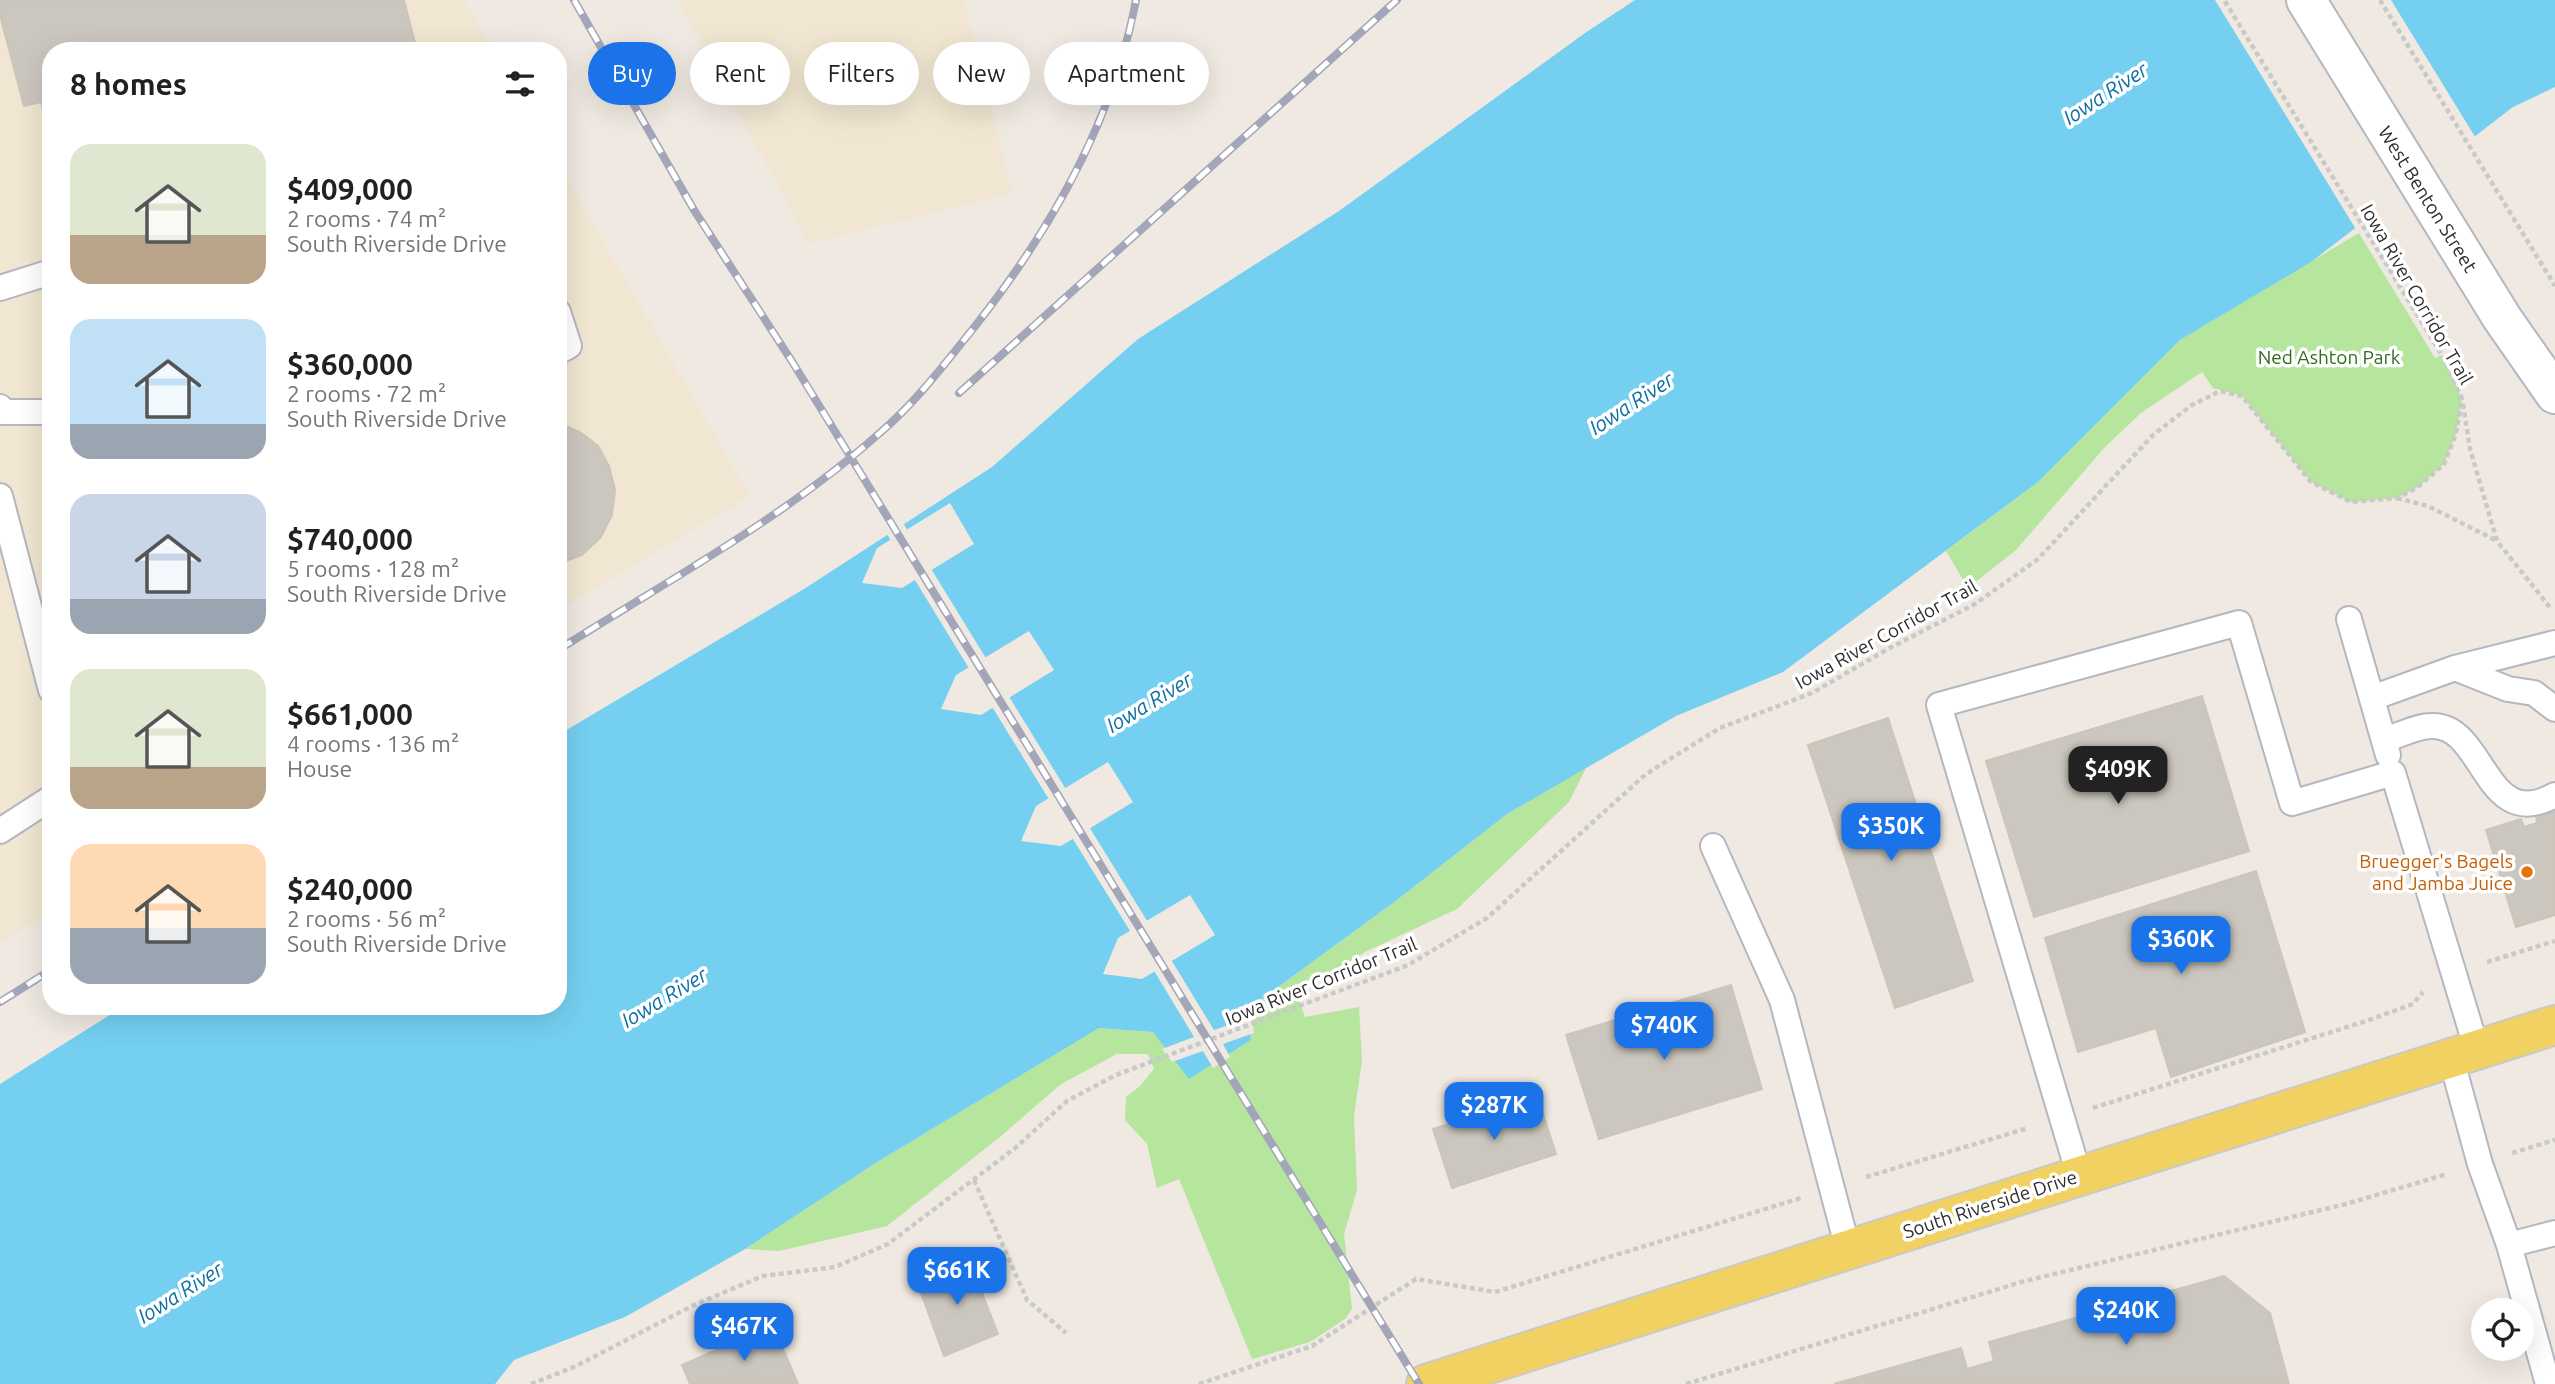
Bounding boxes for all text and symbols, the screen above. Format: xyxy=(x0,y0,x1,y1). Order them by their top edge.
chip: Buy xyxy=(588,42,676,105)
chip: Rent xyxy=(690,42,790,105)
chip: Filters xyxy=(804,42,919,105)
chip: New xyxy=(933,42,1030,105)
chip: Apartment xyxy=(1044,42,1209,105)
water label: Iowa River xyxy=(2058,56,2153,129)
icon: filters xyxy=(501,65,539,103)
text: 8 homes xyxy=(70,67,187,101)
street label: West Benton Street xyxy=(2374,122,2482,277)
icon: home xyxy=(126,172,210,256)
text: $409,000 xyxy=(287,172,413,206)
street label: Iowa River Corridor Trail xyxy=(2356,200,2478,388)
text: 2 rooms · 74 m² xyxy=(287,206,446,231)
text: South Riverside Drive xyxy=(287,231,507,256)
park label: Ned Ashton Park xyxy=(2258,346,2401,368)
icon: home xyxy=(126,347,210,431)
text: $360,000 xyxy=(287,347,413,381)
water label: Iowa River xyxy=(1584,366,1679,439)
text: 2 rooms · 72 m² xyxy=(287,381,446,406)
text: South Riverside Drive xyxy=(287,406,507,431)
icon: home xyxy=(126,522,210,606)
text: $740,000 xyxy=(287,522,413,556)
text: 5 rooms · 128 m² xyxy=(287,556,459,581)
street label: Iowa River Corridor Trail xyxy=(1791,575,1981,693)
text: South Riverside Drive xyxy=(287,581,507,606)
water label: Iowa River xyxy=(1102,667,1197,737)
icon: home xyxy=(126,697,210,781)
text: $661,000 xyxy=(287,697,413,731)
text: 4 rooms · 136 m² xyxy=(287,731,459,756)
pin: $409K xyxy=(2069,746,2167,806)
text: House xyxy=(287,756,352,781)
text: $409K xyxy=(2084,756,2152,781)
pin: $350K xyxy=(1842,804,1940,863)
text: $350K xyxy=(1857,813,1925,838)
place label: Bruegger's Bagels and Jamba Juice xyxy=(2359,850,2513,894)
marker: Bruegger's Bagels and Jamba Juice xyxy=(2519,864,2535,880)
icon: home xyxy=(126,872,210,956)
text: $240,000 xyxy=(287,872,413,906)
text: 2 rooms · 56 m² xyxy=(287,906,446,931)
pin: $360K xyxy=(2132,916,2230,976)
text: $360K xyxy=(2147,926,2215,951)
text: South Riverside Drive xyxy=(287,931,507,956)
street label: Iowa River Corridor Trail xyxy=(1222,932,1420,1030)
water label: Iowa River xyxy=(617,962,712,1032)
pin: $740K xyxy=(1615,1002,1713,1062)
text: $740K xyxy=(1630,1012,1698,1037)
pin: $287K xyxy=(1445,1082,1543,1142)
text: $287K xyxy=(1460,1092,1528,1117)
street label: South Riverside Drive xyxy=(1900,1165,2080,1243)
pin: $661K xyxy=(908,1248,1006,1307)
water label: Iowa River xyxy=(133,1256,228,1328)
text: $661K xyxy=(923,1257,991,1282)
pin: $240K xyxy=(2077,1288,2175,1347)
text: $240K xyxy=(2092,1297,2160,1322)
map controls xyxy=(2471,1298,2534,1361)
button: locate xyxy=(2471,1298,2534,1361)
pin: $467K xyxy=(695,1304,793,1363)
text: $467K xyxy=(710,1313,778,1338)

